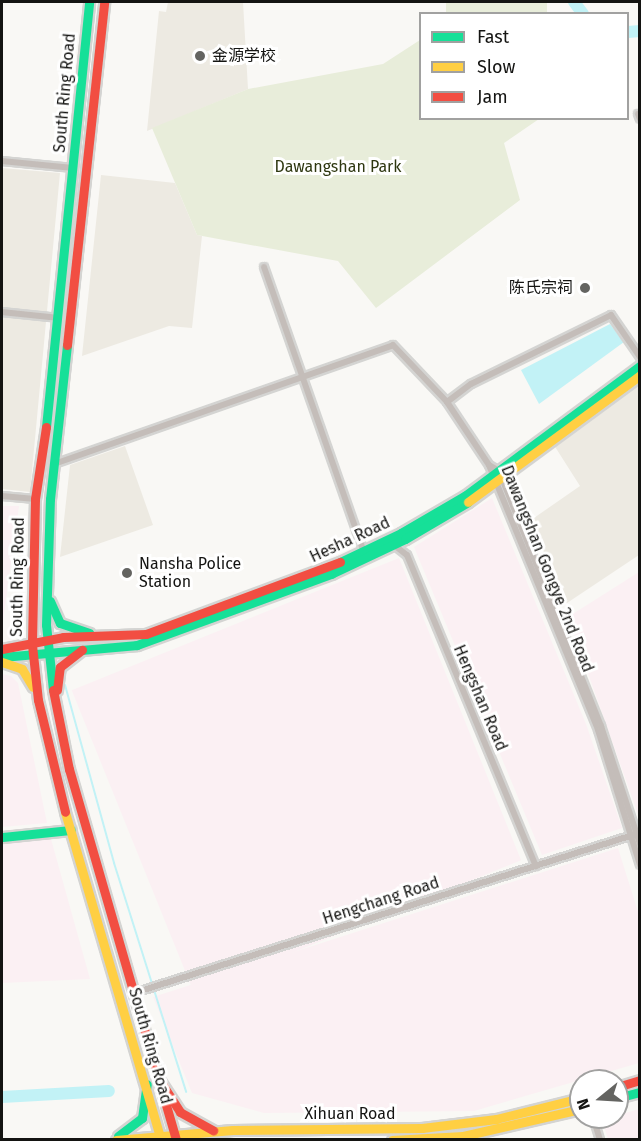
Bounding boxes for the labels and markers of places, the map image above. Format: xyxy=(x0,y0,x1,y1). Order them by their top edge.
place label: 金源学校 xyxy=(212,46,276,66)
marker: 金源学校 xyxy=(193,49,207,63)
place label: 陈氏宗祠 xyxy=(509,278,573,298)
marker: 陈氏宗祠 xyxy=(578,281,592,295)
place label: Nansha Police Station xyxy=(139,554,241,592)
marker: Nansha Police Station xyxy=(120,566,134,580)

